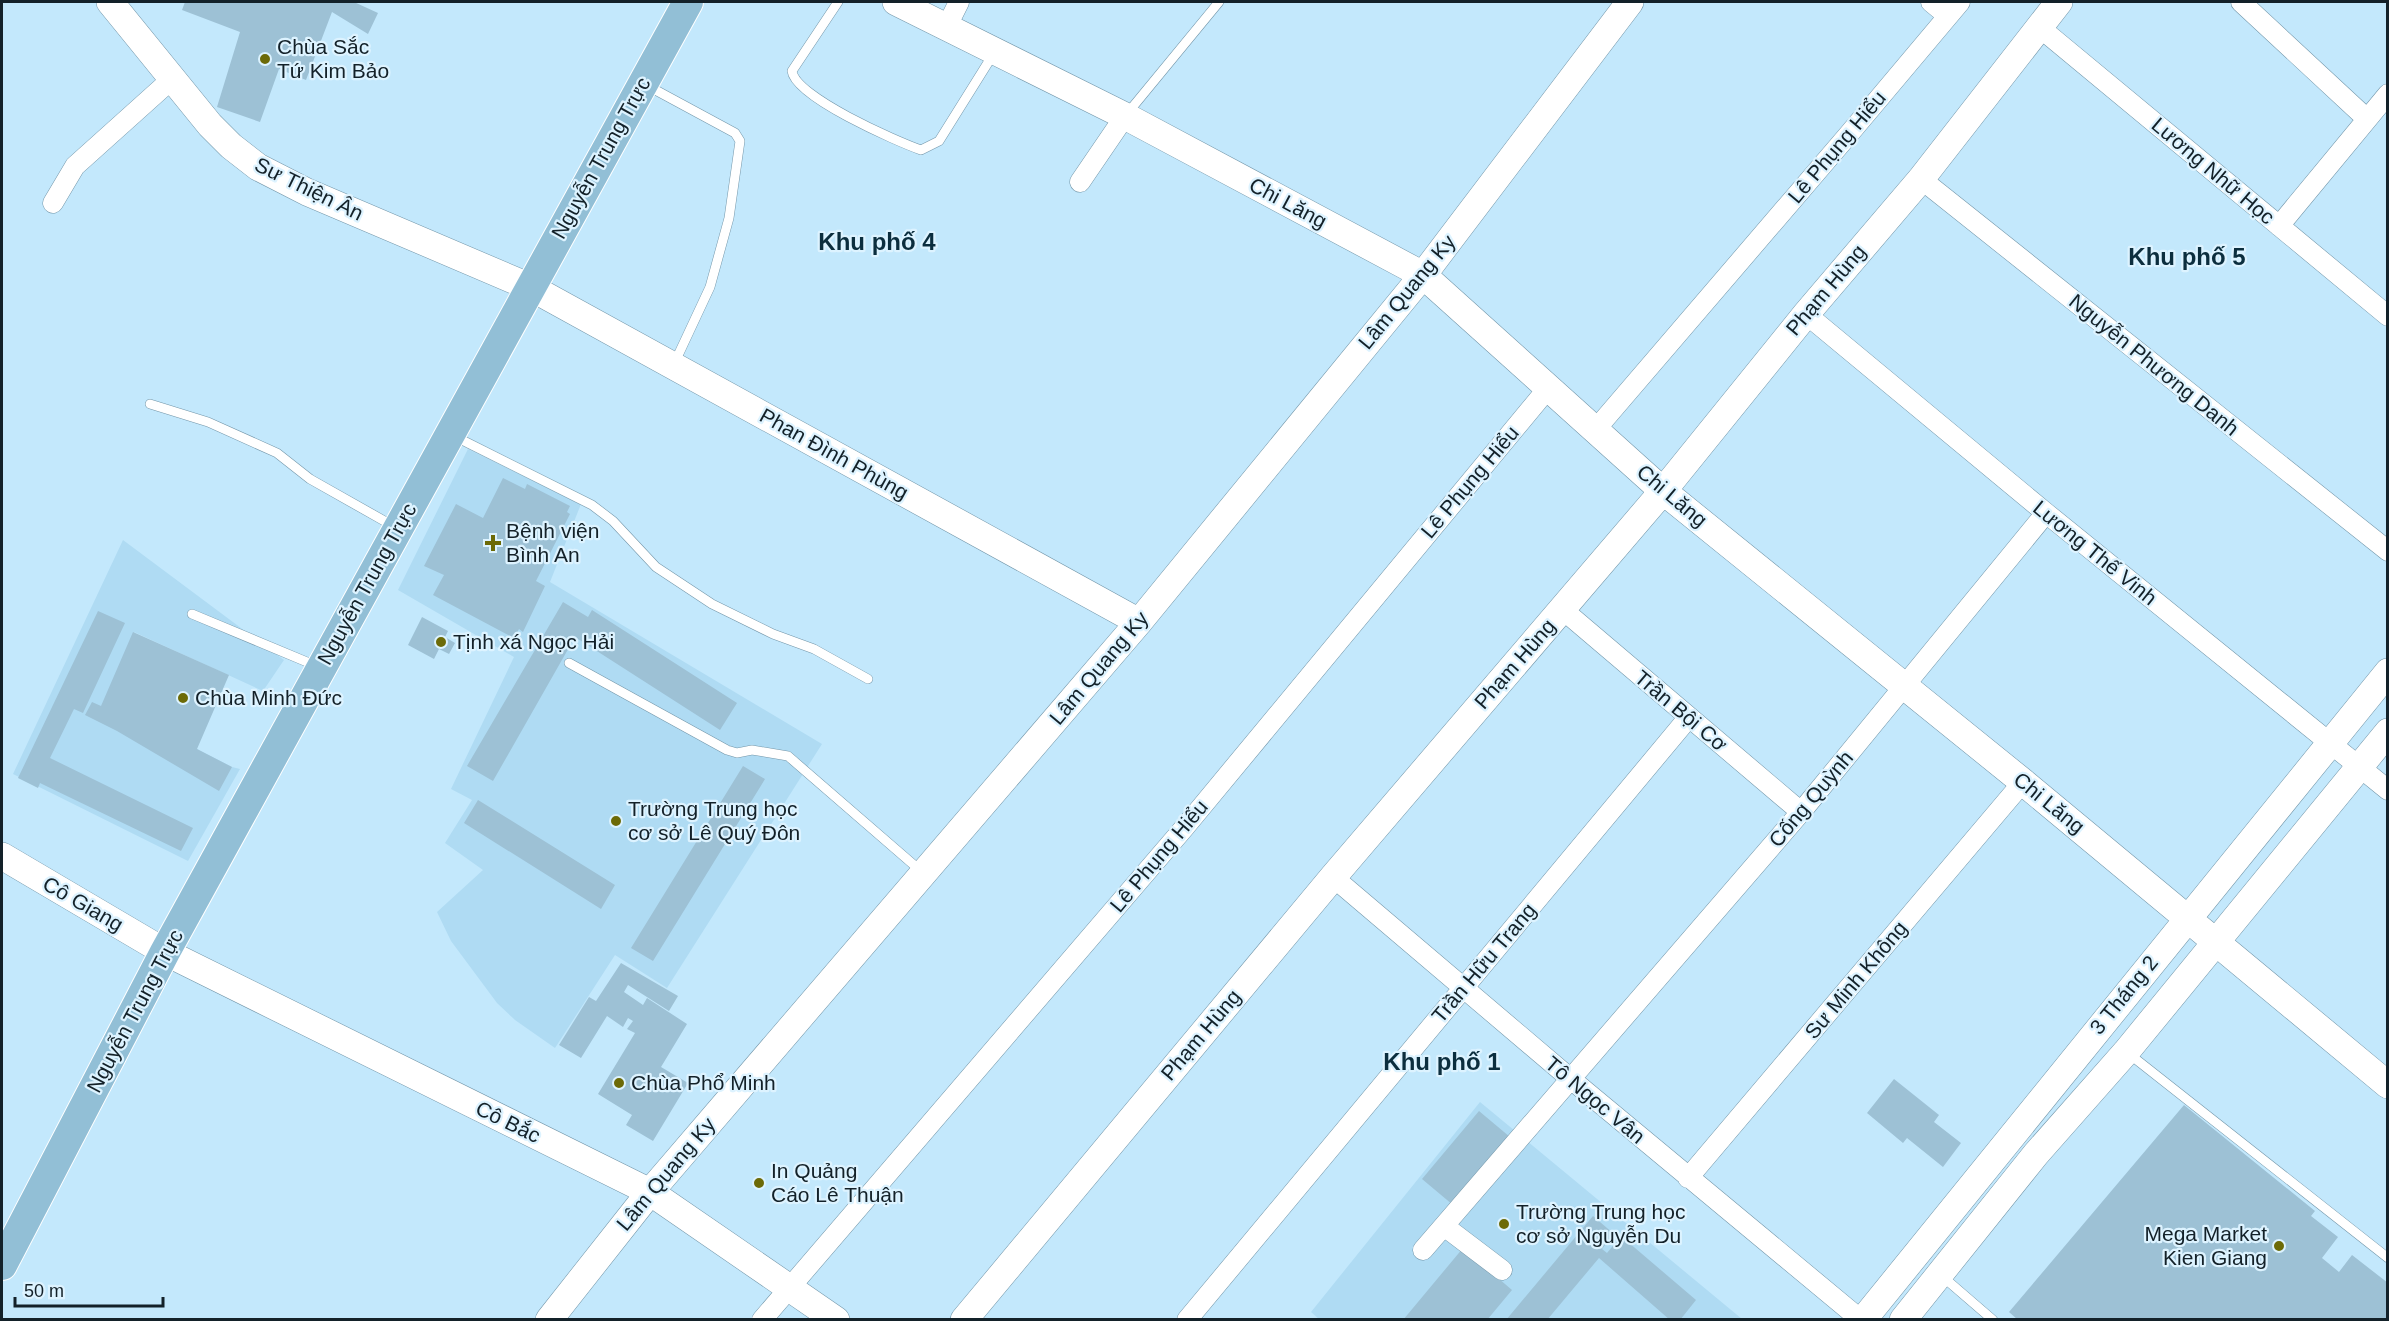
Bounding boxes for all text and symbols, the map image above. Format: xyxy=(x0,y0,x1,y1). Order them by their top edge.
place label: Chùa Sắc Tứ Kim Bảo xyxy=(277,35,389,82)
marker: Chùa Sắc Tứ Kim Bảo xyxy=(258,52,272,66)
street label: Nguyễn Trung Trực xyxy=(547,73,654,242)
street label: Lê Phụng Hiểu xyxy=(1783,86,1890,207)
street label: Lương Nhữ Học xyxy=(2147,113,2279,229)
street label: Sư Thiện Ân xyxy=(251,152,367,225)
street label: Chi Lăng xyxy=(1246,173,1331,232)
district label: Khu phố 4 xyxy=(818,228,936,255)
street label: Lâm Quang Ky xyxy=(1354,230,1460,353)
street label: Phạm Hùng xyxy=(1781,240,1870,340)
district label: Khu phố 5 xyxy=(2128,243,2246,270)
street label: Nguyễn Phương Danh xyxy=(2065,289,2244,440)
street label: Phan Đình Phùng xyxy=(756,403,912,504)
street label: Lê Phụng Hiểu xyxy=(1416,421,1523,542)
street label: Chi Lăng xyxy=(1633,460,1712,531)
street label: Lương Thế Vinh xyxy=(2029,496,2162,609)
street label: Nguyễn Trung Trực xyxy=(313,499,420,668)
place label: Bệnh viện Bình An xyxy=(506,519,599,566)
marker: Bệnh viện Bình An xyxy=(484,534,502,552)
street label: Lâm Quang Ky xyxy=(1045,606,1153,729)
street label: Phạm Hùng xyxy=(1470,614,1560,713)
place label: Tịnh xá Ngọc Hải xyxy=(453,630,614,653)
marker: Tịnh xá Ngọc Hải xyxy=(434,635,448,649)
street label: Trần Bội Cơ xyxy=(1631,665,1732,756)
place label: Chùa Minh Đức xyxy=(195,686,342,709)
marker: Chùa Minh Đức xyxy=(176,691,190,705)
street label: Cống Quỳnh xyxy=(1764,746,1857,851)
street label: Chi Lăng xyxy=(2009,767,2089,838)
street label: Lê Phụng Hiểu xyxy=(1105,795,1212,916)
place label: Trường Trung học cơ sở Lê Quý Đôn xyxy=(628,797,800,844)
marker: Trường Trung học cơ sở Lê Quý Đôn xyxy=(609,814,623,828)
street label: Cô Giang xyxy=(39,871,127,936)
street label: Trần Hữu Trang xyxy=(1427,898,1540,1027)
street label: Sư Minh Không xyxy=(1800,916,1911,1043)
street label: Nguyễn Trung Trực xyxy=(82,925,187,1096)
street label: 3 Tháng 2 xyxy=(2085,951,2162,1039)
street label: Phạm Hùng xyxy=(1156,985,1245,1085)
district label: Khu phố 1 xyxy=(1383,1048,1501,1075)
street label: Tô Ngọc Vân xyxy=(1541,1051,1650,1148)
place label: Chùa Phổ Minh xyxy=(631,1071,776,1094)
marker: Chùa Phổ Minh xyxy=(612,1076,626,1090)
street label: Cô Bắc xyxy=(472,1096,544,1147)
street label: Lâm Quang Ky xyxy=(612,1112,720,1235)
place label: In Quảng Cáo Lê Thuận xyxy=(771,1159,904,1206)
marker: In Quảng Cáo Lê Thuận xyxy=(752,1176,766,1190)
place label: Trường Trung học cơ sở Nguyễn Du xyxy=(1516,1200,1685,1247)
marker: Trường Trung học cơ sở Nguyễn Du xyxy=(1497,1217,1511,1231)
place label: Mega Market Kien Giang xyxy=(2144,1222,2267,1269)
marker: Mega Market Kien Giang xyxy=(2272,1239,2286,1253)
scale bar xyxy=(15,1270,164,1308)
text: 50 m xyxy=(24,1281,64,1301)

